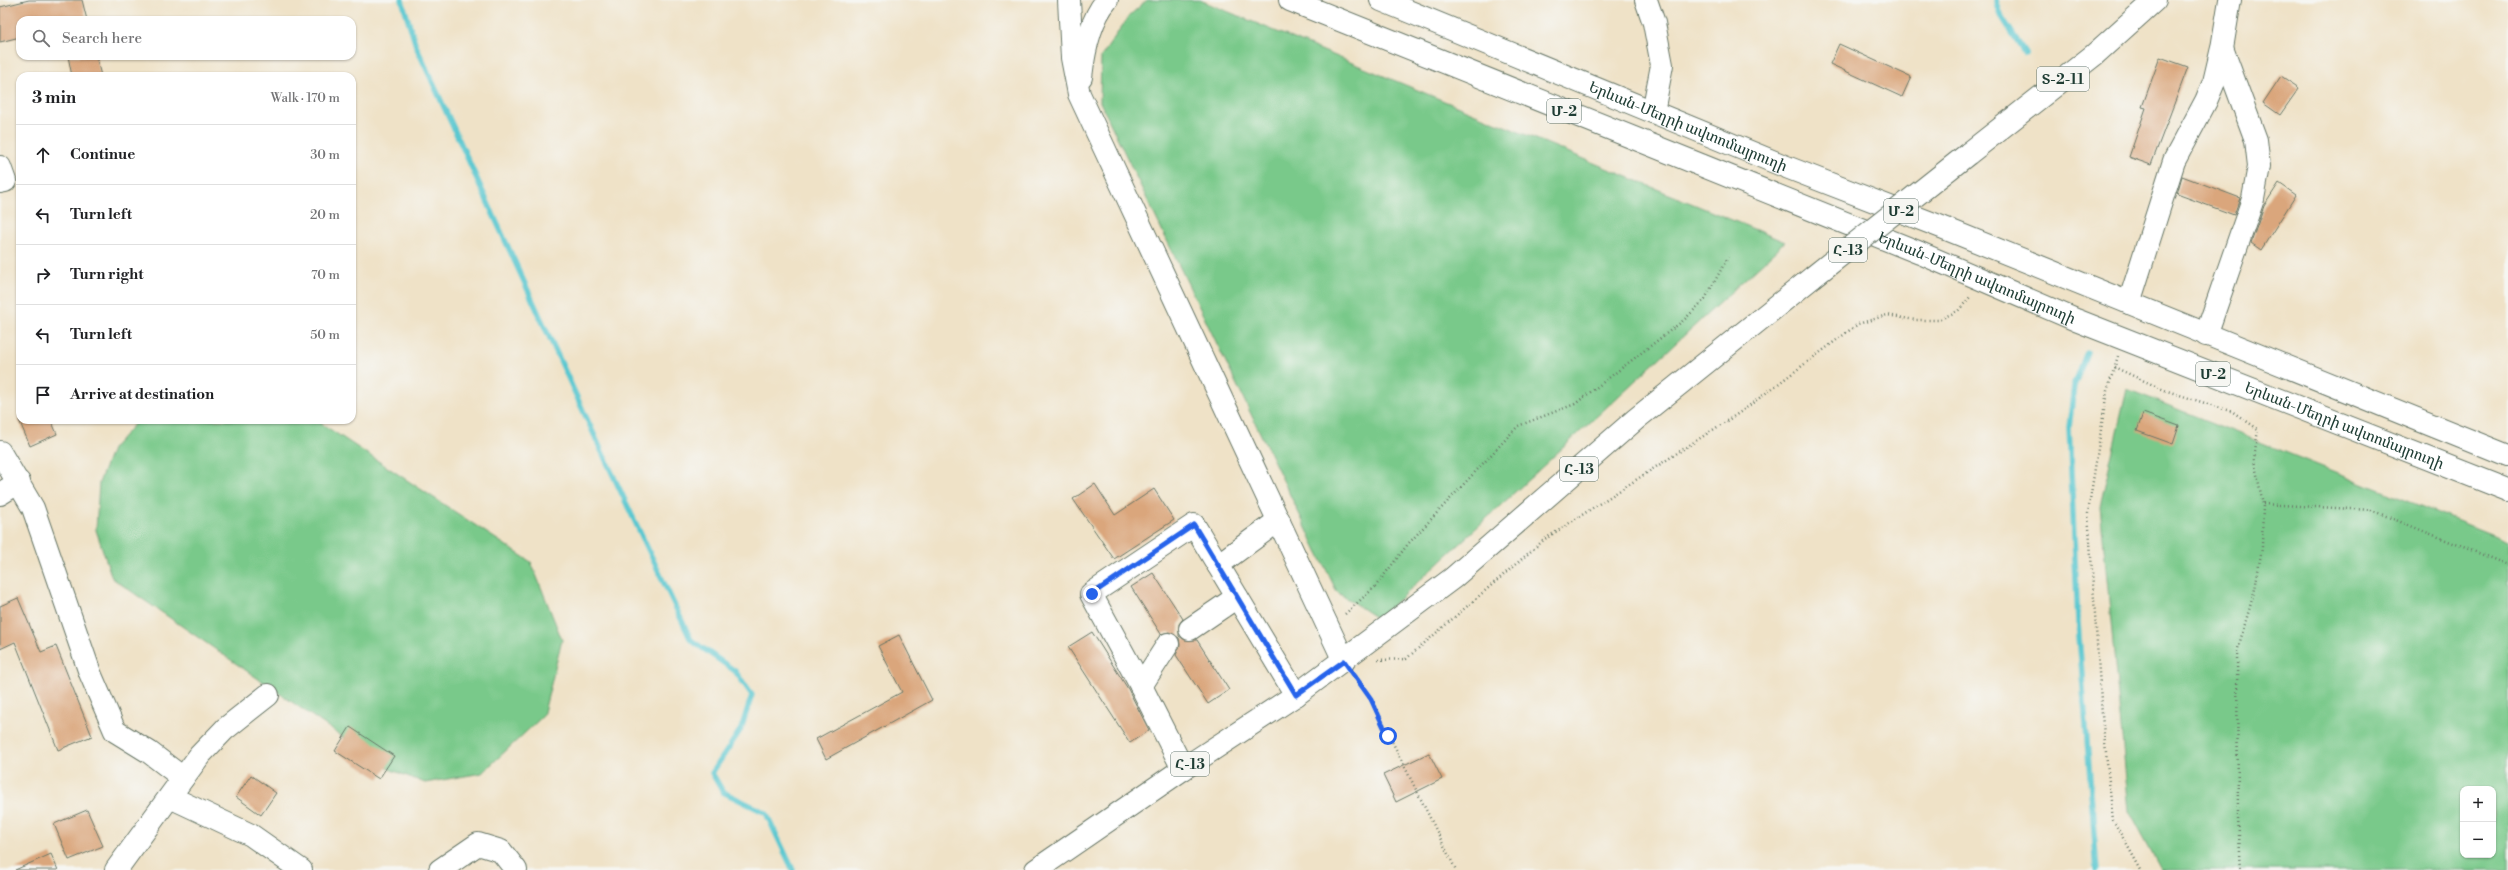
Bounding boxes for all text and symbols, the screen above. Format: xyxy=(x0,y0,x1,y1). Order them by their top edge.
search box xyxy=(16,16,356,60)
icon: search xyxy=(30,27,52,49)
text: Search here xyxy=(62,29,142,48)
road number: Տ-2-11 xyxy=(2037,67,2089,91)
street label: Երևան-Մեղրի ավտոմայրուղի xyxy=(1586,78,1790,176)
text: 3 min xyxy=(32,87,76,109)
text: Walk · 170 m xyxy=(270,90,340,106)
road number: Մ-2 xyxy=(1547,99,1581,123)
icon: ahead xyxy=(32,144,54,166)
text: Continue xyxy=(70,145,135,164)
text: 30 m xyxy=(310,147,340,163)
road number: Մ-2 xyxy=(1884,199,1918,223)
icon: left xyxy=(32,204,54,226)
text: Turn left xyxy=(70,205,132,224)
text: 20 m xyxy=(310,207,340,223)
street label: Երևան-Մեղրի ավտոմայրուղի xyxy=(1875,228,2079,329)
road number: Հ-13 xyxy=(1829,238,1867,262)
icon: right xyxy=(32,264,54,286)
text: Turn right xyxy=(70,265,144,284)
text: 70 m xyxy=(311,267,340,283)
icon: left xyxy=(32,324,54,346)
text: Turn left xyxy=(70,325,132,344)
text: 50 m xyxy=(310,327,340,343)
road number: Մ-2 xyxy=(2196,362,2230,386)
street label: Երևան-Մեղրի ավտոմայրուղի xyxy=(2242,378,2447,474)
icon: arrive xyxy=(32,384,54,406)
text: Arrive at destination xyxy=(70,385,214,404)
road number: Հ-13 xyxy=(1560,457,1598,481)
route end xyxy=(1083,585,1101,603)
route start xyxy=(1379,727,1397,745)
road number: Հ-13 xyxy=(1171,752,1209,776)
map controls xyxy=(2460,786,2496,858)
button: + xyxy=(2460,786,2496,822)
button: − xyxy=(2460,822,2496,858)

